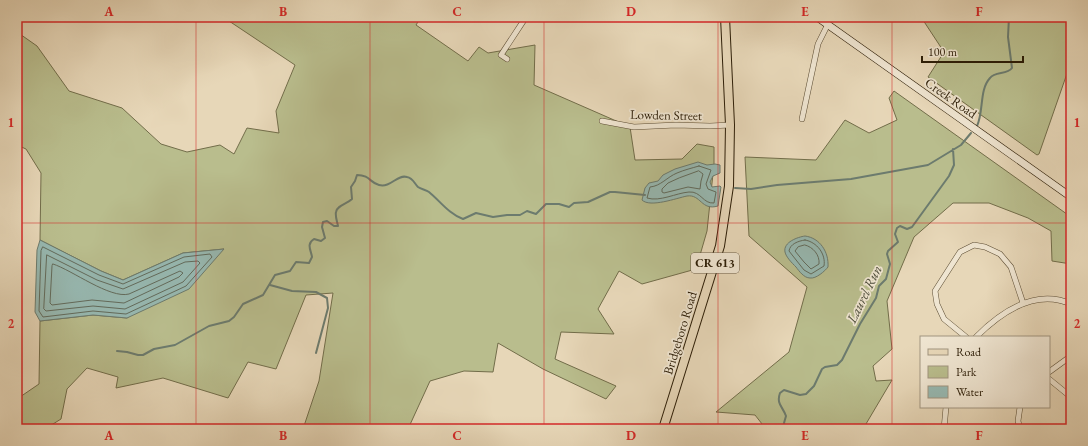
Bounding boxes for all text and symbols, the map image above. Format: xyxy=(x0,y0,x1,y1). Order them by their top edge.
text: A xyxy=(103,3,114,20)
text: B xyxy=(279,3,287,20)
text: C xyxy=(452,3,462,20)
text: D xyxy=(626,3,636,20)
text: E xyxy=(801,3,809,20)
text: F xyxy=(975,3,983,20)
scale bar xyxy=(922,38,1023,64)
text: 100 m xyxy=(928,44,958,60)
street label: Creek Road xyxy=(922,74,981,122)
street label: Lowden Street xyxy=(630,106,702,124)
text: 1 xyxy=(8,114,15,131)
text: 1 xyxy=(1074,114,1081,131)
road number: CR 613 xyxy=(691,253,739,273)
water label: Laurel Run xyxy=(842,262,886,327)
street label: Bridgeboro Road xyxy=(659,289,701,377)
text: 2 xyxy=(8,315,15,332)
text: 2 xyxy=(1074,315,1081,332)
legend xyxy=(920,336,1050,408)
text: Road xyxy=(956,344,982,360)
text: Park xyxy=(956,364,977,380)
text: Water xyxy=(956,384,983,400)
text: A xyxy=(103,427,114,444)
text: B xyxy=(279,427,287,444)
text: C xyxy=(452,427,462,444)
text: D xyxy=(626,427,636,444)
text: E xyxy=(801,427,809,444)
text: F xyxy=(975,427,983,444)

